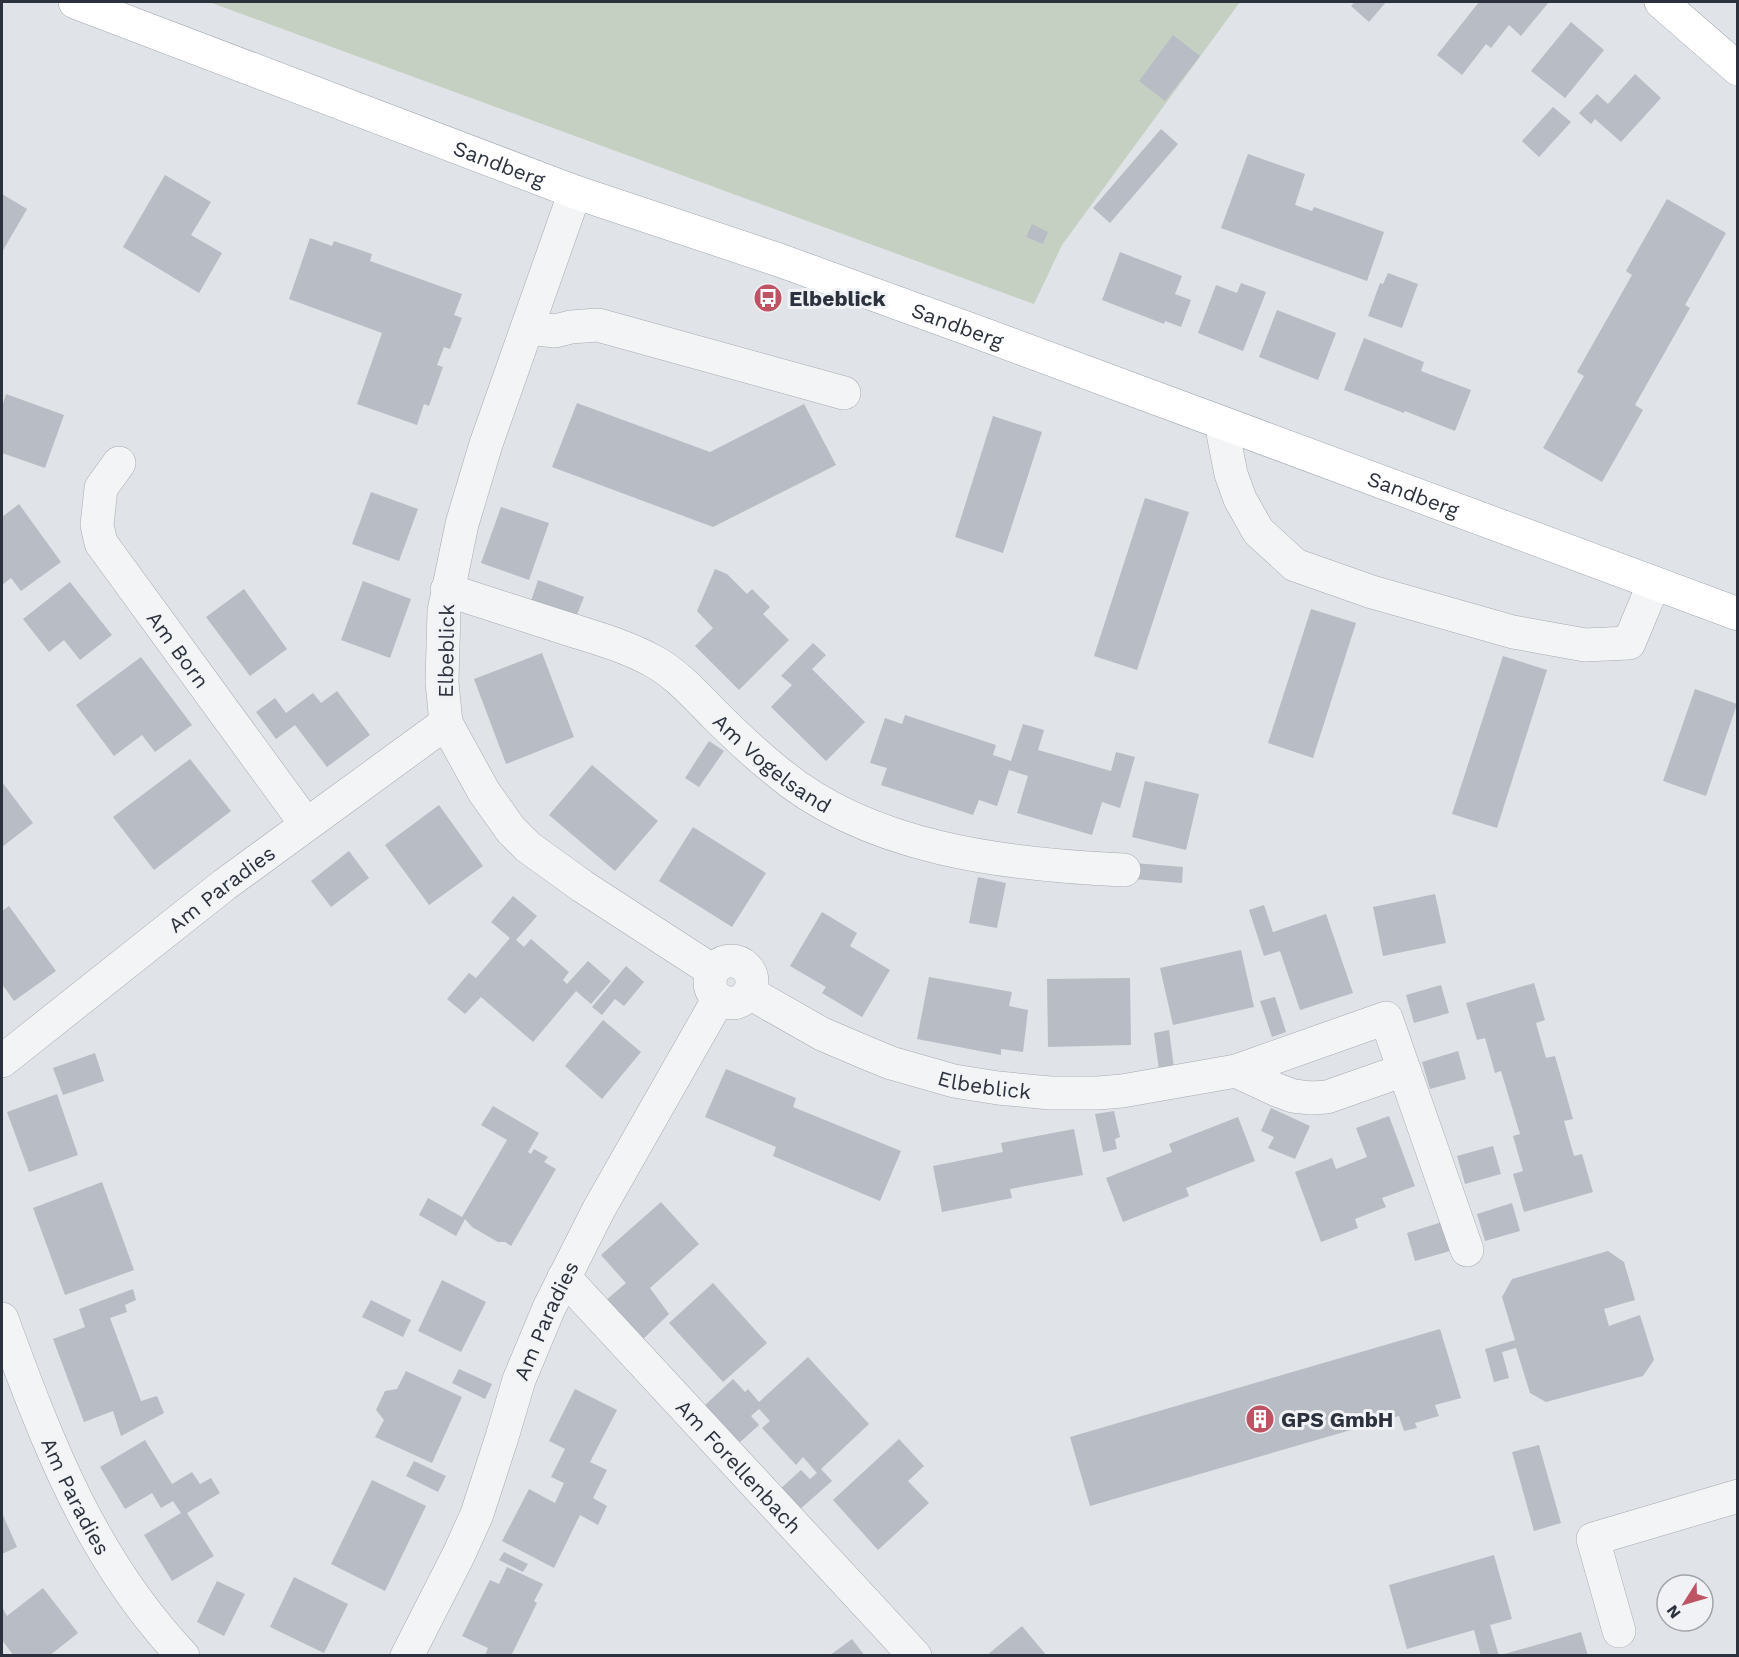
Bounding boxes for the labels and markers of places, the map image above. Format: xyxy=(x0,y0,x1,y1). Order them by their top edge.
bus stop icon: Elbeblick xyxy=(752,282,784,314)
place label: Elbeblick xyxy=(789,286,886,311)
building icon: GPS GmbH xyxy=(1244,1403,1276,1435)
place label: GPS GmbH xyxy=(1281,1407,1393,1432)

